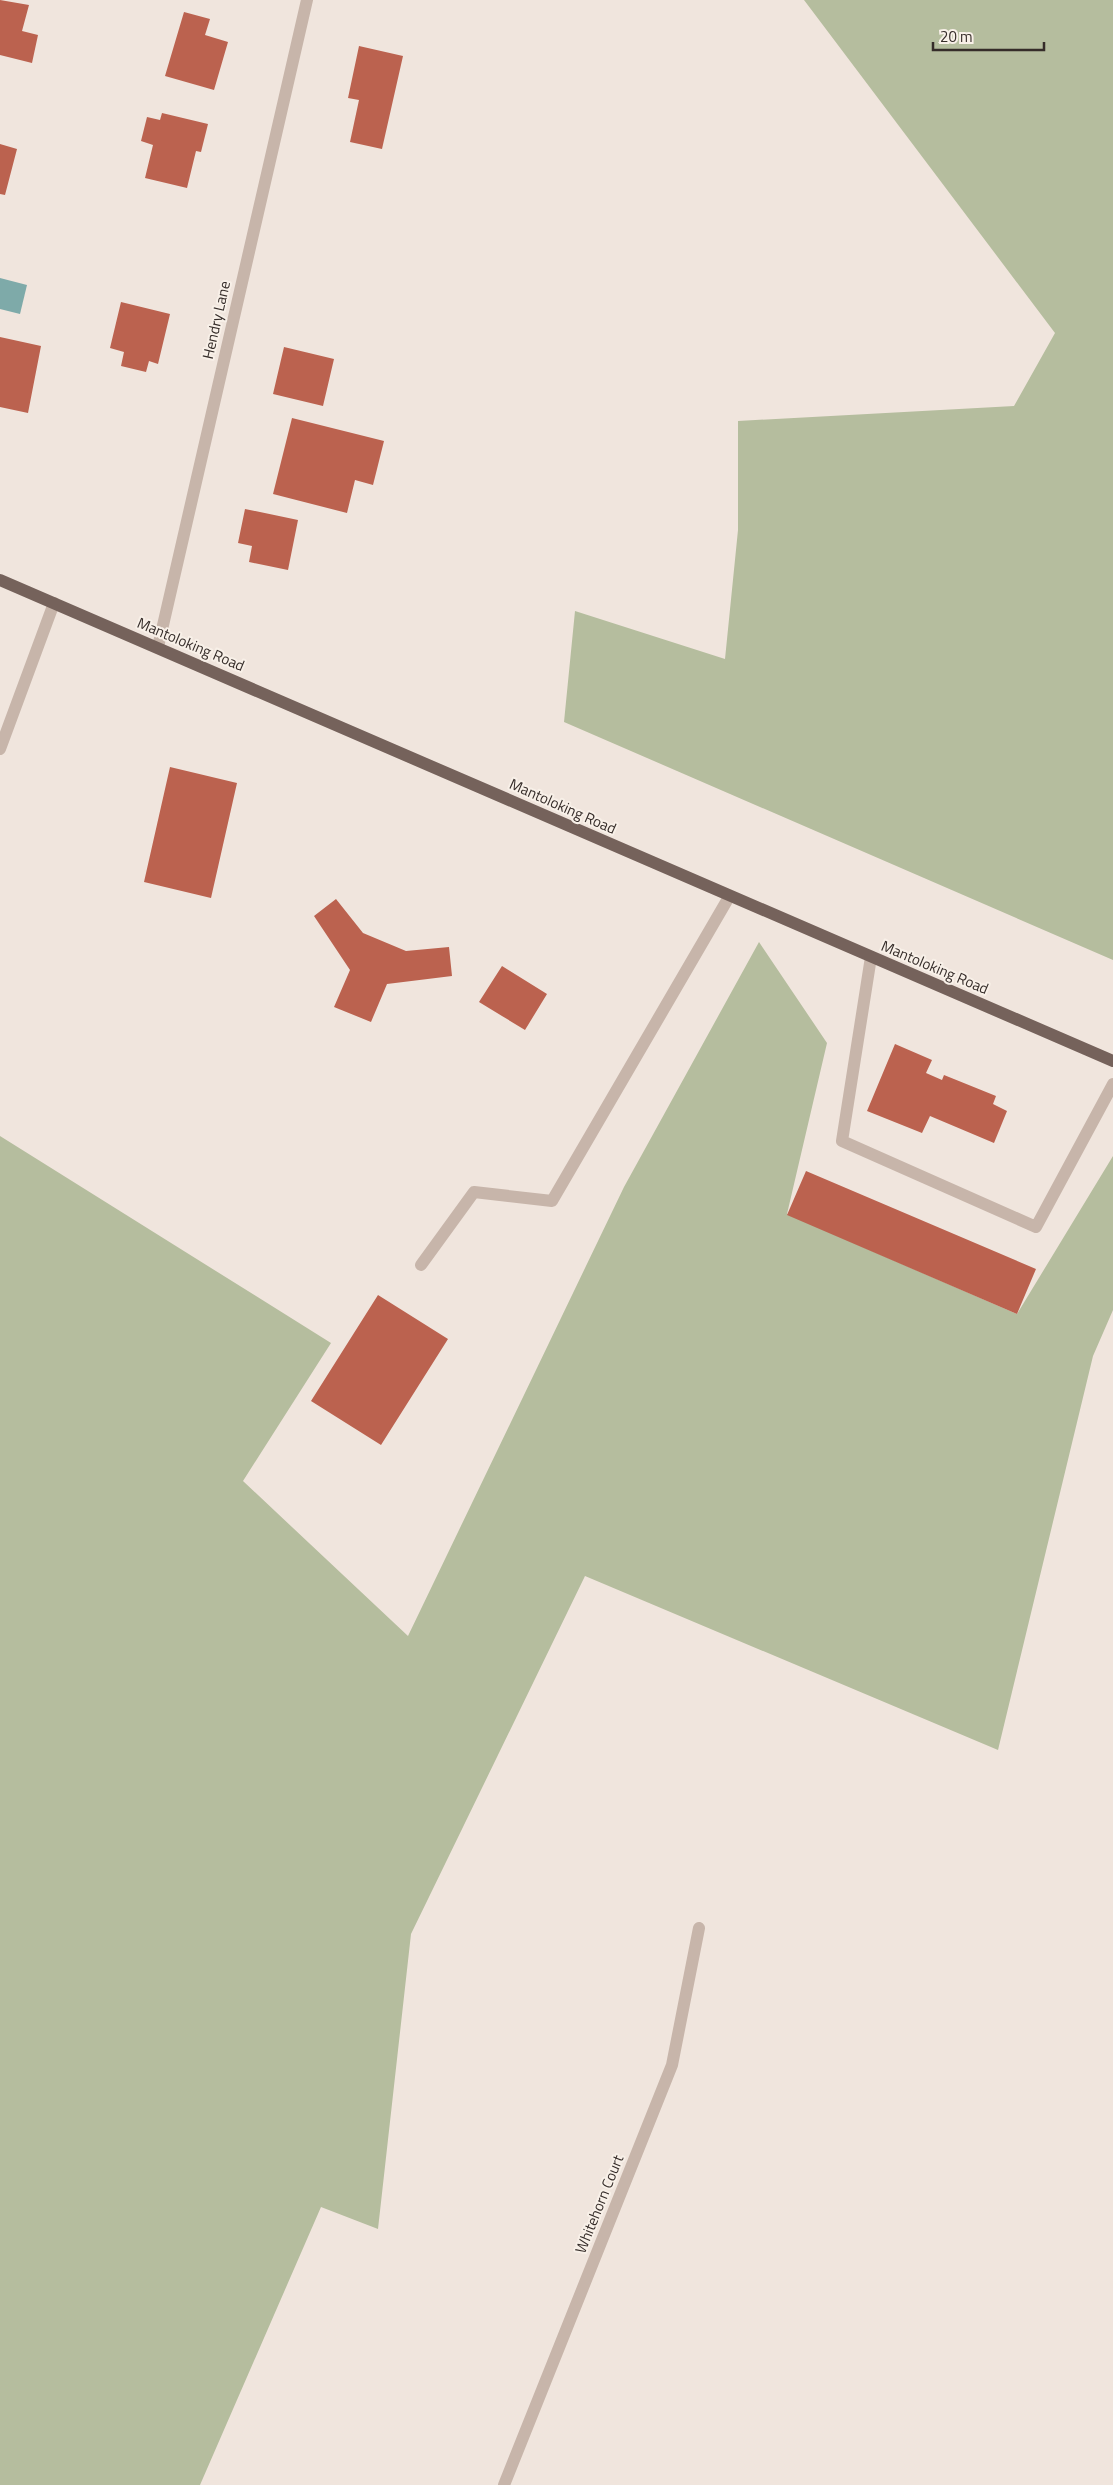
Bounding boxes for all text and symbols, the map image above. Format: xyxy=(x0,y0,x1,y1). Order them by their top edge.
scale bar xyxy=(933,20,1044,52)
text: 20 m xyxy=(940,25,973,48)
street label: Hendry Lane xyxy=(196,279,236,361)
street label: Mantoloking Road xyxy=(134,611,248,677)
street label: Mantoloking Road xyxy=(506,772,620,840)
street label: Mantoloking Road xyxy=(878,934,992,1000)
street label: Whitehorn Court xyxy=(569,2151,629,2257)

